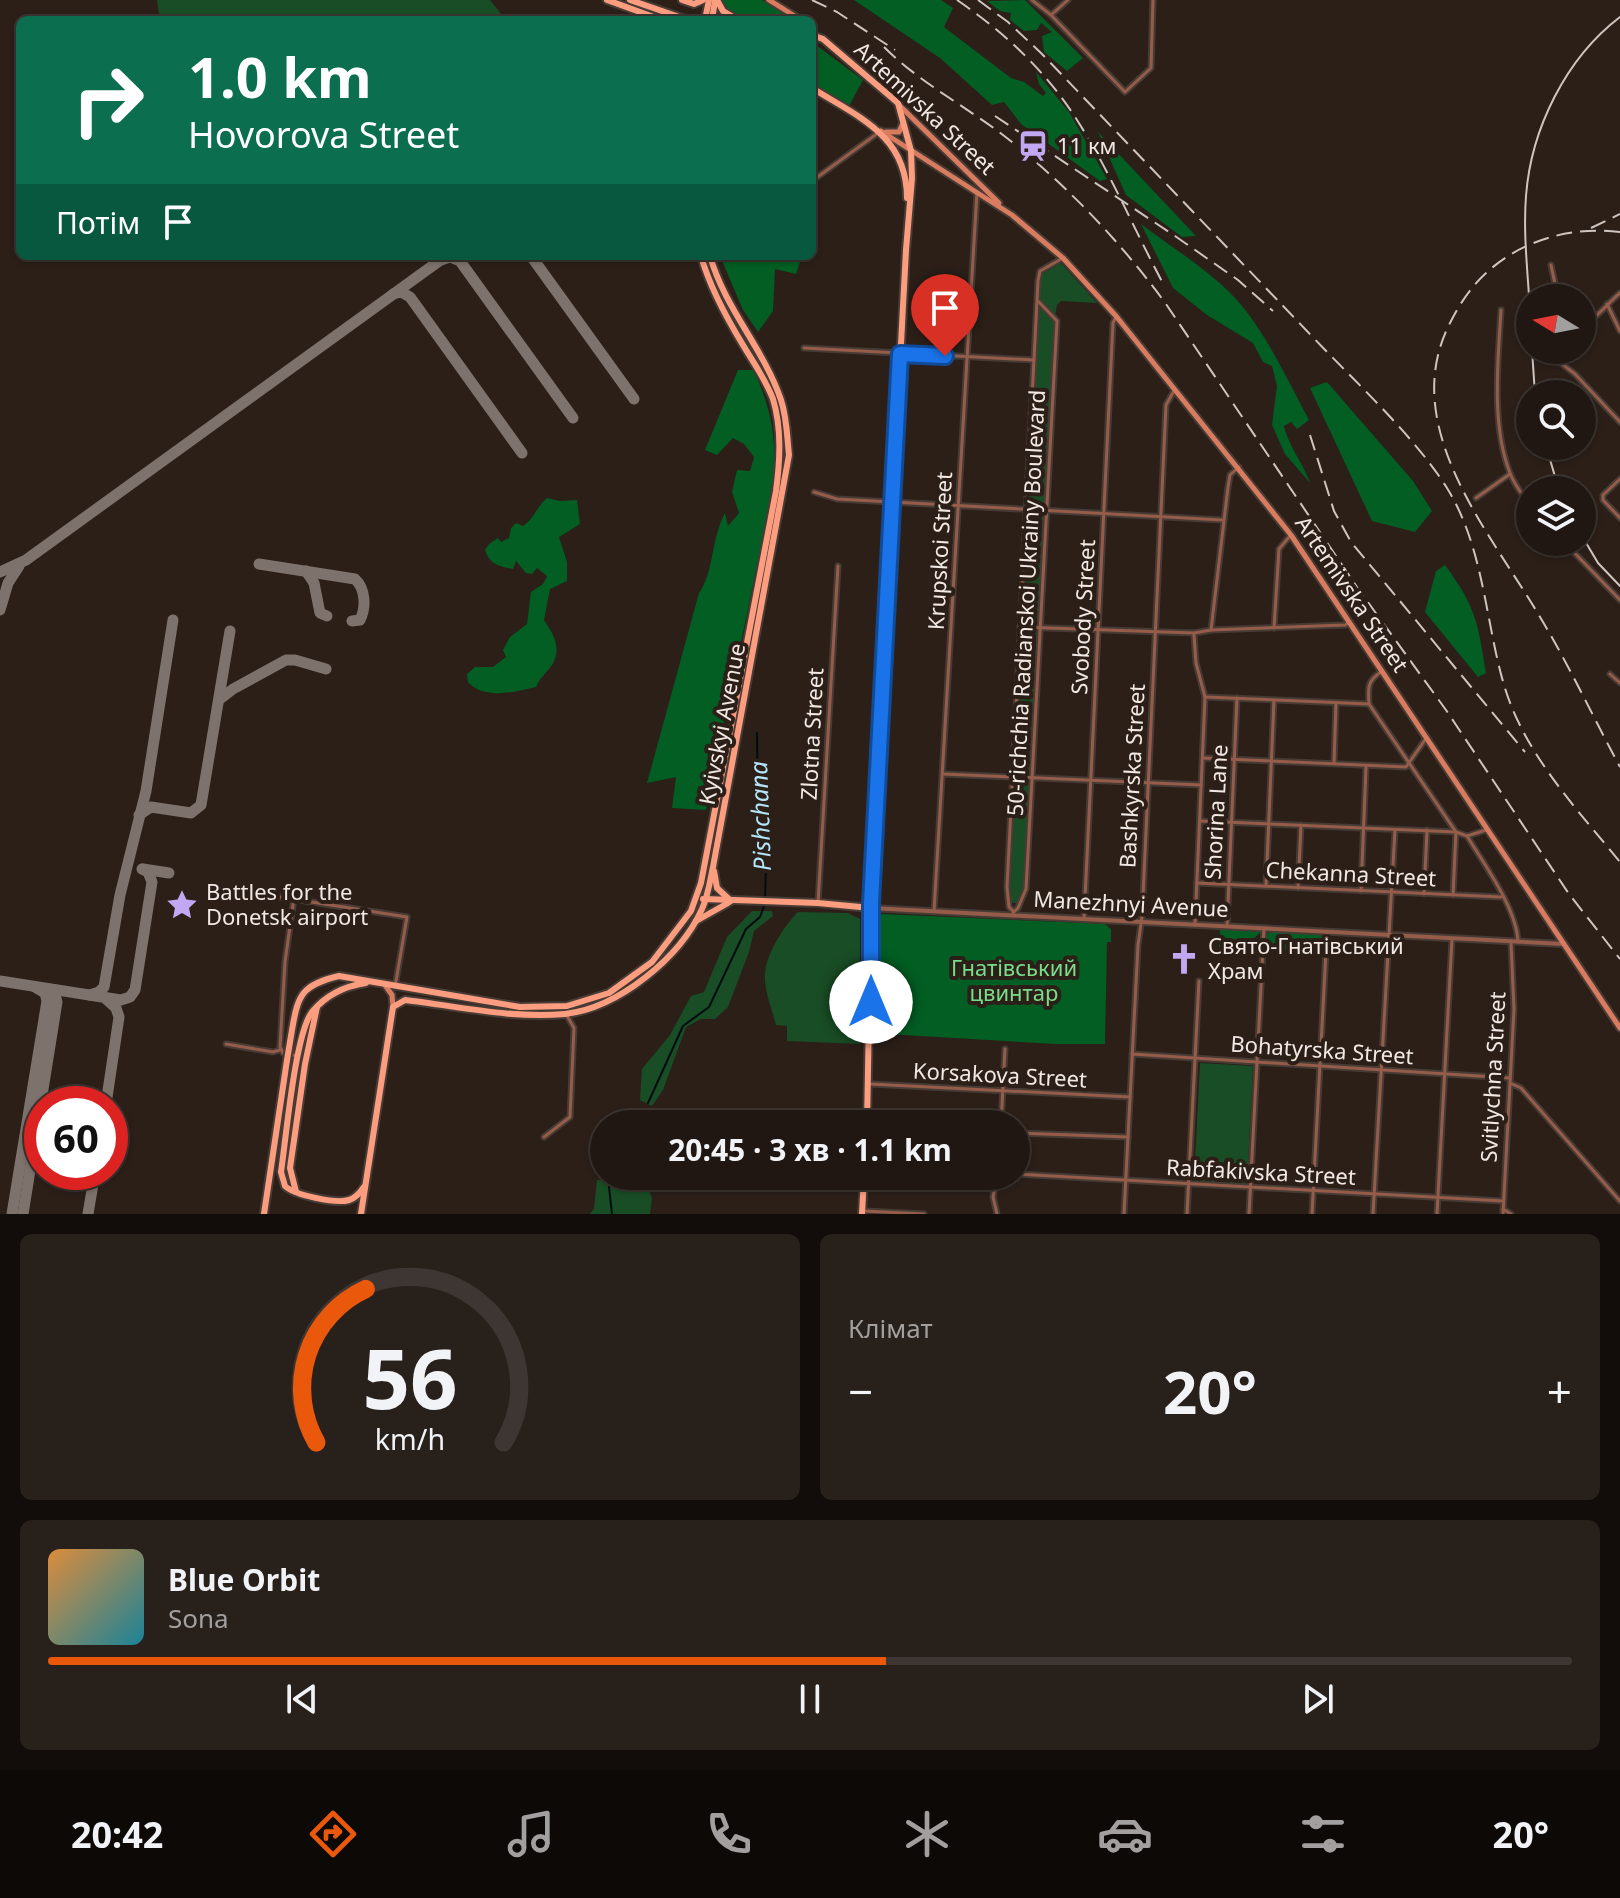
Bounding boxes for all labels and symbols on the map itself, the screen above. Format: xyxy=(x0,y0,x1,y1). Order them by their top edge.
street label: Artemivska Street xyxy=(849,34,1003,181)
station icon: 11 км xyxy=(1016,129,1050,163)
place label: 11 км xyxy=(1057,130,1116,160)
pin xyxy=(911,274,979,356)
north arrow xyxy=(1516,284,1596,364)
street label: 50-richchia Radianskoi Ukrainy Boulevard xyxy=(999,389,1051,817)
street label: Krupskoi Street xyxy=(920,471,958,631)
street label: Artemivska Street xyxy=(1289,509,1416,678)
street label: Svobody Street xyxy=(1063,539,1101,695)
street label: Kyivskyi Avenue xyxy=(691,641,751,807)
street label: Zlotna Street xyxy=(793,667,829,801)
street label: Bashkyrska Street xyxy=(1111,683,1151,869)
street label: Shorina Lane xyxy=(1196,744,1234,880)
water label: Pishchana xyxy=(741,760,778,872)
street label: Chekanna Street xyxy=(1265,854,1437,892)
place label: Battles for the Donetsk airport xyxy=(206,876,368,931)
street label: Manezhnyi Avenue xyxy=(1033,883,1229,923)
place icon: Battles for the Donetsk airport xyxy=(165,888,199,922)
place label: Свято-Гнатівський Храм xyxy=(1208,930,1404,985)
church icon: Свято-Гнатівський Храм xyxy=(1167,942,1201,976)
park label: Гнатівський цвинтар xyxy=(951,952,1077,1007)
position arrow xyxy=(829,960,913,1044)
street label: Svitlychna Street xyxy=(1473,991,1511,1163)
street label: Bohatyrska Street xyxy=(1229,1028,1415,1070)
street label: Korsakova Street xyxy=(912,1054,1088,1094)
speed limit sign: 60 xyxy=(24,1086,128,1190)
street label: Rabfakivska Street xyxy=(1165,1151,1357,1191)

